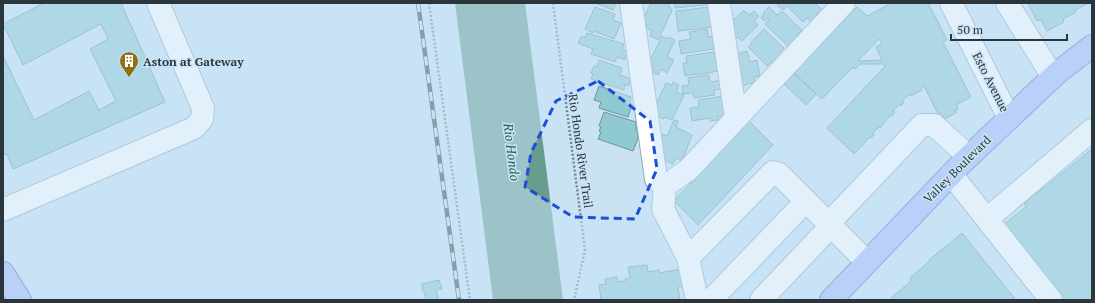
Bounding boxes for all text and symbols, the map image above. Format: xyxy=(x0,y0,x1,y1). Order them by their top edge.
scale bar xyxy=(951,16,1067,42)
text: 50 m xyxy=(957,22,984,37)
building icon: Aston at Gateway xyxy=(118,50,140,78)
street label: Esto Avenue xyxy=(970,50,1012,114)
place label: Aston at Gateway xyxy=(143,54,244,69)
street label: Rio Hondo River Trail xyxy=(566,93,596,209)
water label: Rio Hondo xyxy=(499,121,525,182)
street label: Valley Boulevard xyxy=(920,132,994,206)

